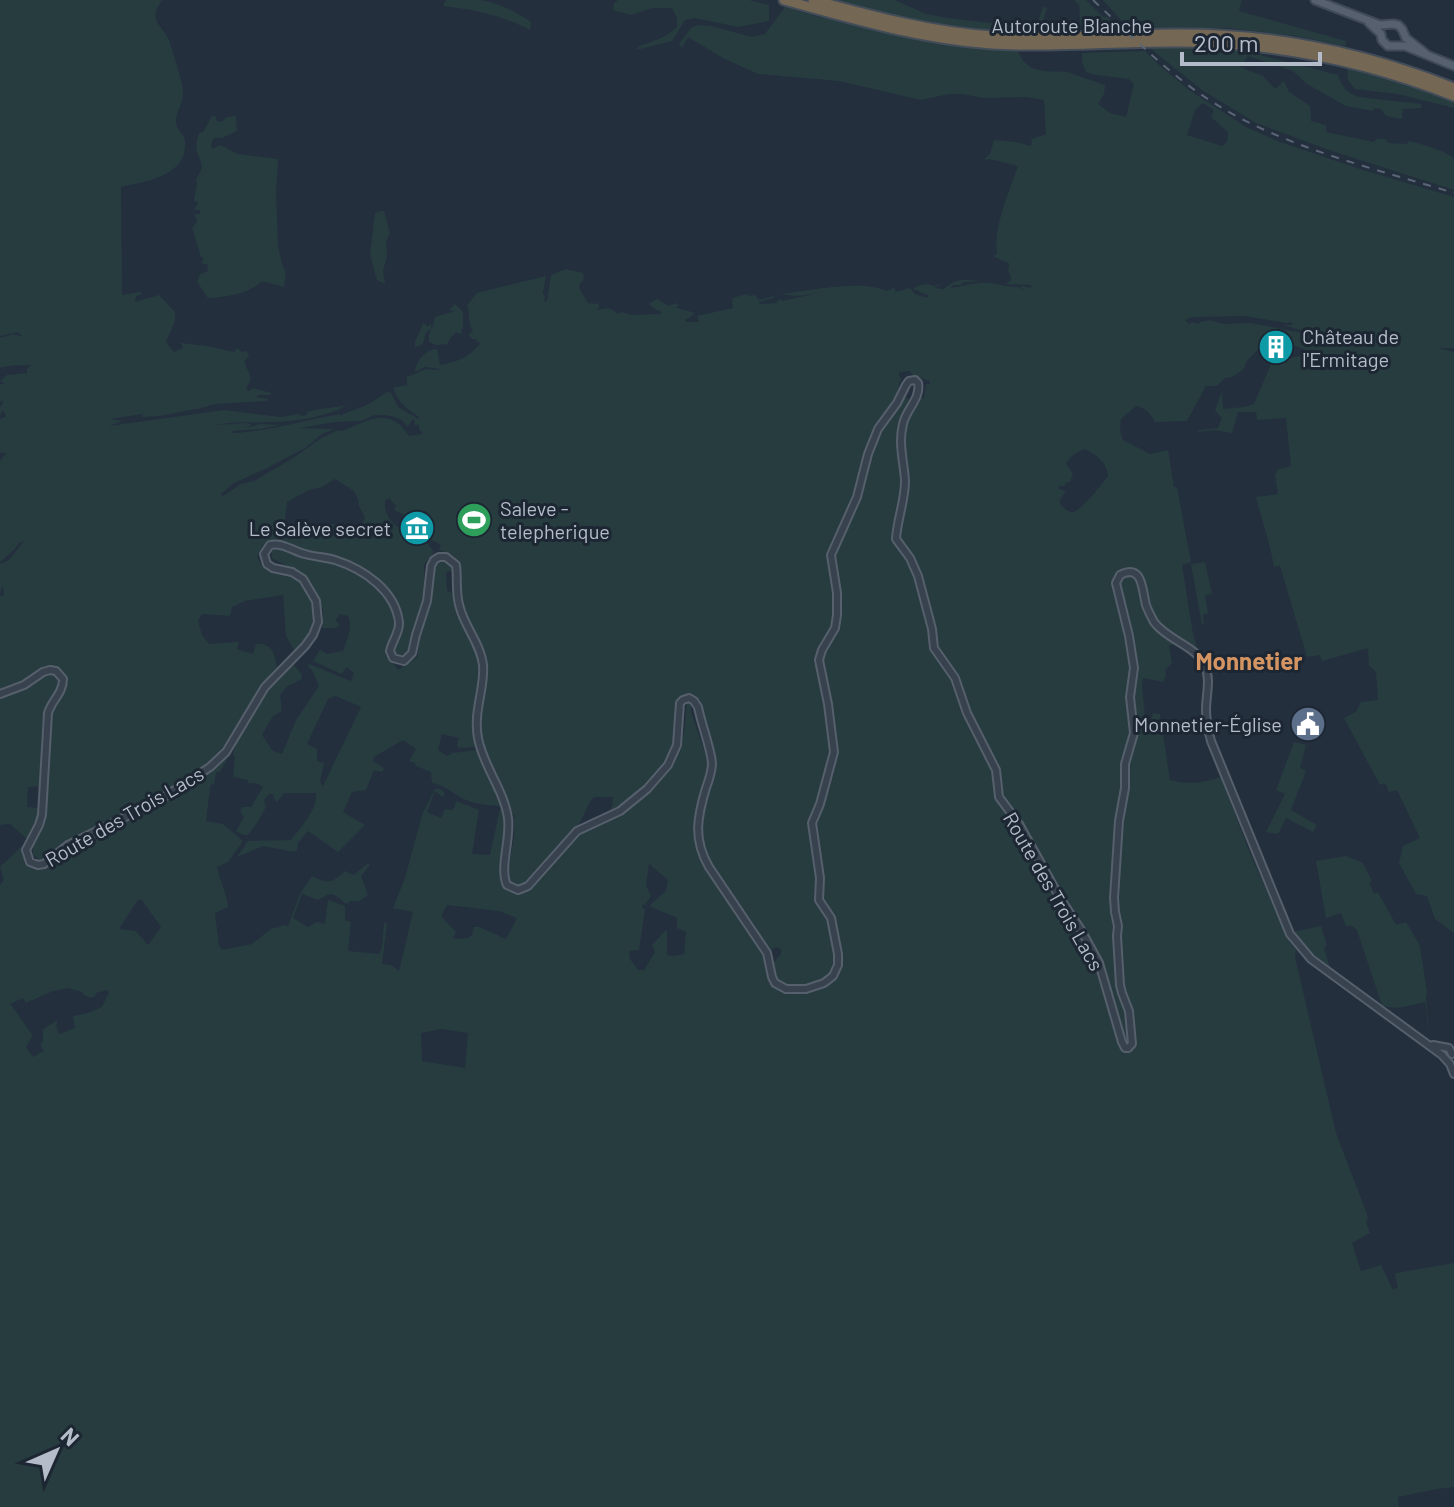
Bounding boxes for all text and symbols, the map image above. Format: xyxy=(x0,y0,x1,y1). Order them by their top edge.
street label: Autoroute Blanche xyxy=(992,13,1152,37)
scale bar xyxy=(1182,16,1320,66)
text: 200 m xyxy=(1194,28,1259,57)
place label: Château de l'Ermitage xyxy=(1302,324,1399,371)
building icon: Château de l'Ermitage xyxy=(1257,328,1295,366)
place label: Saleve - telepherique xyxy=(500,496,610,543)
sports icon: Saleve - telepherique xyxy=(455,501,493,539)
museum icon: Le Salève secret xyxy=(398,509,436,547)
place label: Le Salève secret xyxy=(249,516,391,540)
district label: Monnetier xyxy=(1195,646,1303,675)
public building icon: Monnetier-Église xyxy=(1289,705,1327,743)
place label: Monnetier-Église xyxy=(1134,712,1282,736)
street label: Route des Trois Lacs xyxy=(40,761,208,871)
street label: Route des Trois Lacs xyxy=(999,807,1109,975)
north arrow xyxy=(16,1411,96,1491)
text: N xyxy=(56,1422,85,1451)

